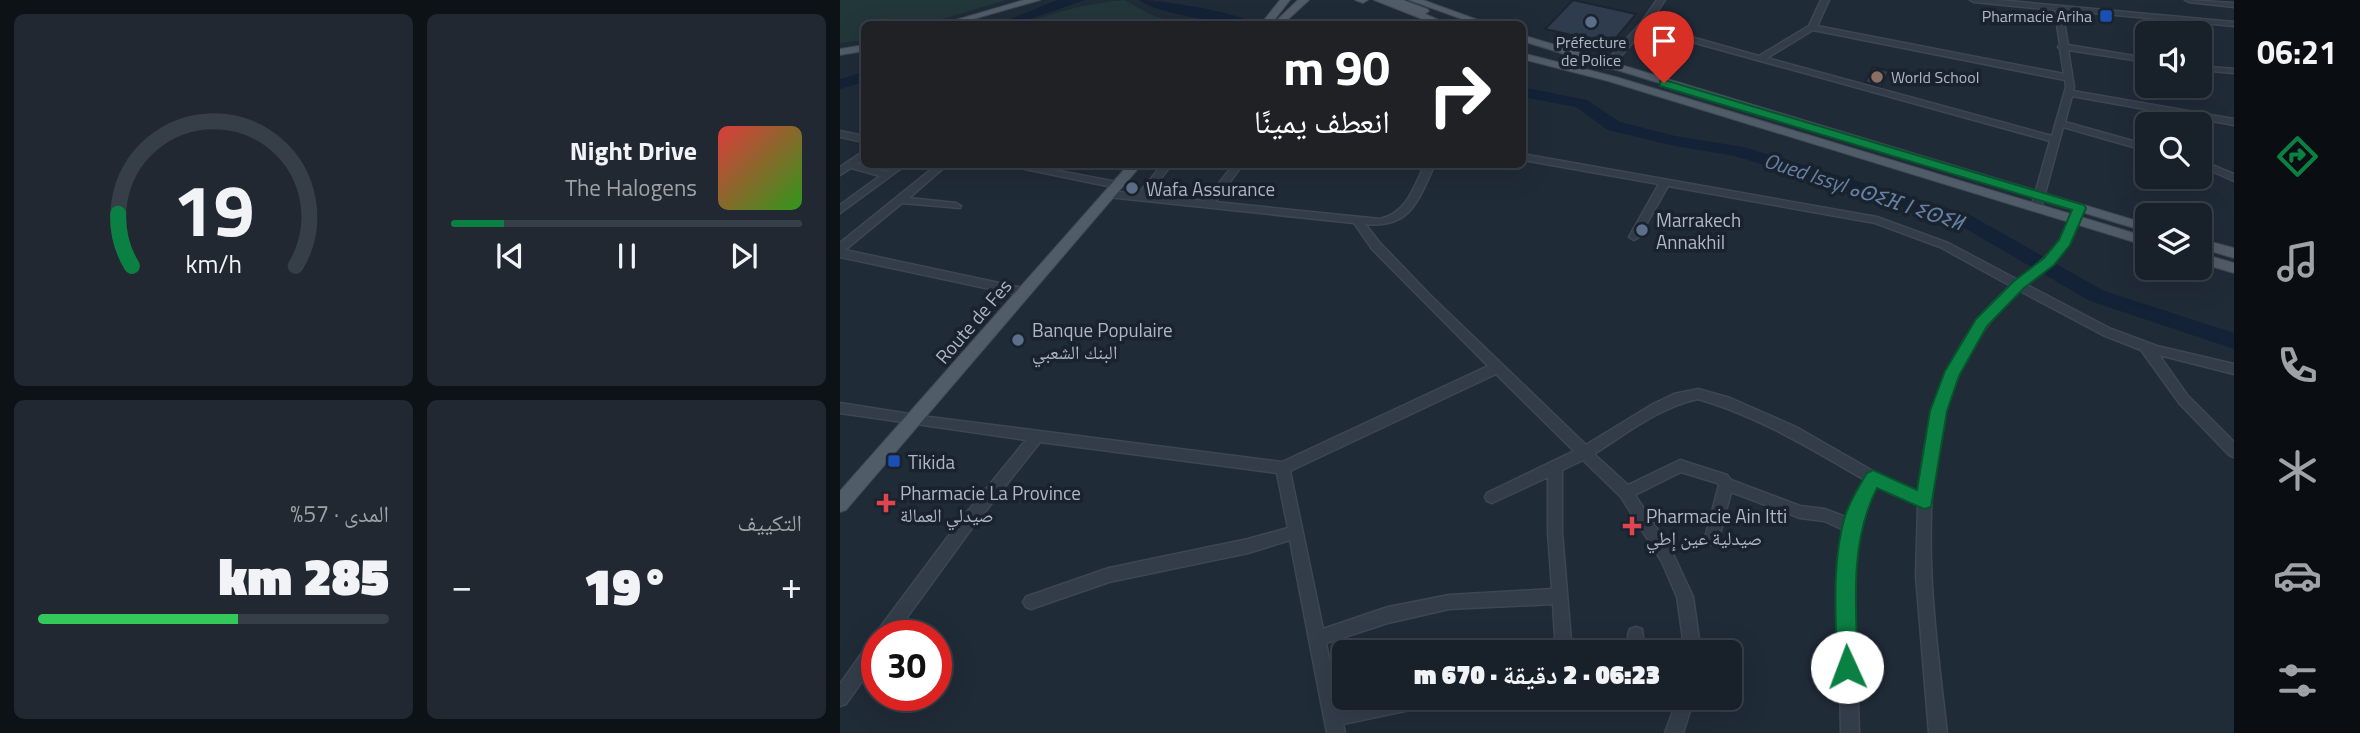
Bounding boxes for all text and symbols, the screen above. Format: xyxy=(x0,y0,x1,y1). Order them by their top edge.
place label: Pharmacie Ariha xyxy=(1982,4,2092,28)
marker: Pharmacie Ariha xyxy=(2098,8,2114,24)
pin xyxy=(1634,11,1694,83)
marker: Préfecture de Police xyxy=(1583,14,1599,30)
map controls xyxy=(2135,21,2212,280)
button: sound xyxy=(2135,21,2212,98)
icon: arrive xyxy=(1645,22,1683,60)
text: 06:21 xyxy=(2257,28,2337,76)
text: 90 m xyxy=(1283,29,1390,104)
place label: Préfecture de Police xyxy=(1556,30,1626,72)
icon: right xyxy=(1414,49,1505,140)
place label: World School xyxy=(1891,65,1979,89)
marker: World School xyxy=(1869,69,1885,85)
text: انعطف يمينًا xyxy=(1254,97,1390,145)
button: search xyxy=(2135,112,2212,189)
text: Night Drive xyxy=(570,131,697,170)
icon: directions xyxy=(2273,132,2322,181)
water label: Oued Issyl ⴰⵙⵉⴼ ⵏ ⵉⵙⵉⵍ xyxy=(1760,144,1970,239)
text: 19 xyxy=(173,155,254,265)
text: The Halogens xyxy=(565,170,697,205)
place label: Wafa Assurance xyxy=(1146,174,1275,203)
marker: Wafa Assurance xyxy=(1124,180,1140,196)
button: layers xyxy=(2135,203,2212,280)
place label: Marrakech Annakhil xyxy=(1656,205,1741,256)
marker: Marrakech Annakhil xyxy=(1634,222,1650,238)
icon: previous xyxy=(491,237,529,275)
icon: pause xyxy=(608,237,646,275)
icon: next xyxy=(725,237,763,275)
icon: music xyxy=(2273,237,2322,286)
text: km/h xyxy=(185,245,242,283)
street label: Route de Fes xyxy=(928,272,1018,370)
place label: Banque Populaire البنك الشعبي xyxy=(1032,315,1173,367)
marker: Banque Populaire البنك الشعبي xyxy=(1010,332,1026,348)
icon: phone xyxy=(2273,341,2322,390)
icon: climate xyxy=(2273,446,2322,495)
place label: Tikida xyxy=(908,447,955,476)
marker: Tikida xyxy=(886,453,902,469)
place label: Pharmacie La Province صيدلي العمالة xyxy=(900,478,1081,530)
marker: Pharmacie La Province صيدلي العمالة xyxy=(878,495,894,511)
text: المدى · 57% xyxy=(290,496,389,531)
place label: Pharmacie Ain Itti صيدلية عين إطي xyxy=(1646,501,1787,553)
text: التكييف xyxy=(737,505,802,540)
marker: Pharmacie Ain Itti صيدلية عين إطي xyxy=(1624,518,1640,534)
text: 285 km xyxy=(218,536,389,615)
text: 19° xyxy=(584,546,669,625)
icon: car xyxy=(2273,551,2322,600)
text: − xyxy=(451,556,472,614)
text: + xyxy=(781,556,802,614)
speed limit sign: 30 xyxy=(861,620,952,711)
position arrow xyxy=(1810,630,1884,704)
text: 06:23 · 2 دقيقة · 670 m xyxy=(1414,655,1660,694)
icon: filters xyxy=(2273,656,2322,705)

